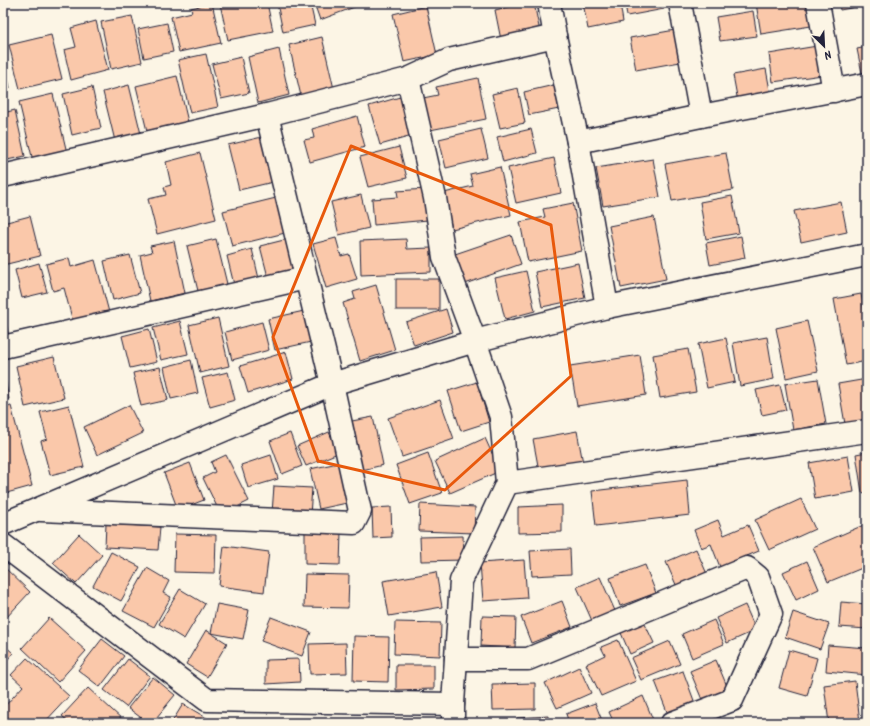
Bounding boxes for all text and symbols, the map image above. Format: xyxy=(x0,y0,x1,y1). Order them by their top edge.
north arrow xyxy=(804,26,844,66)
text: N xyxy=(821,45,834,64)

